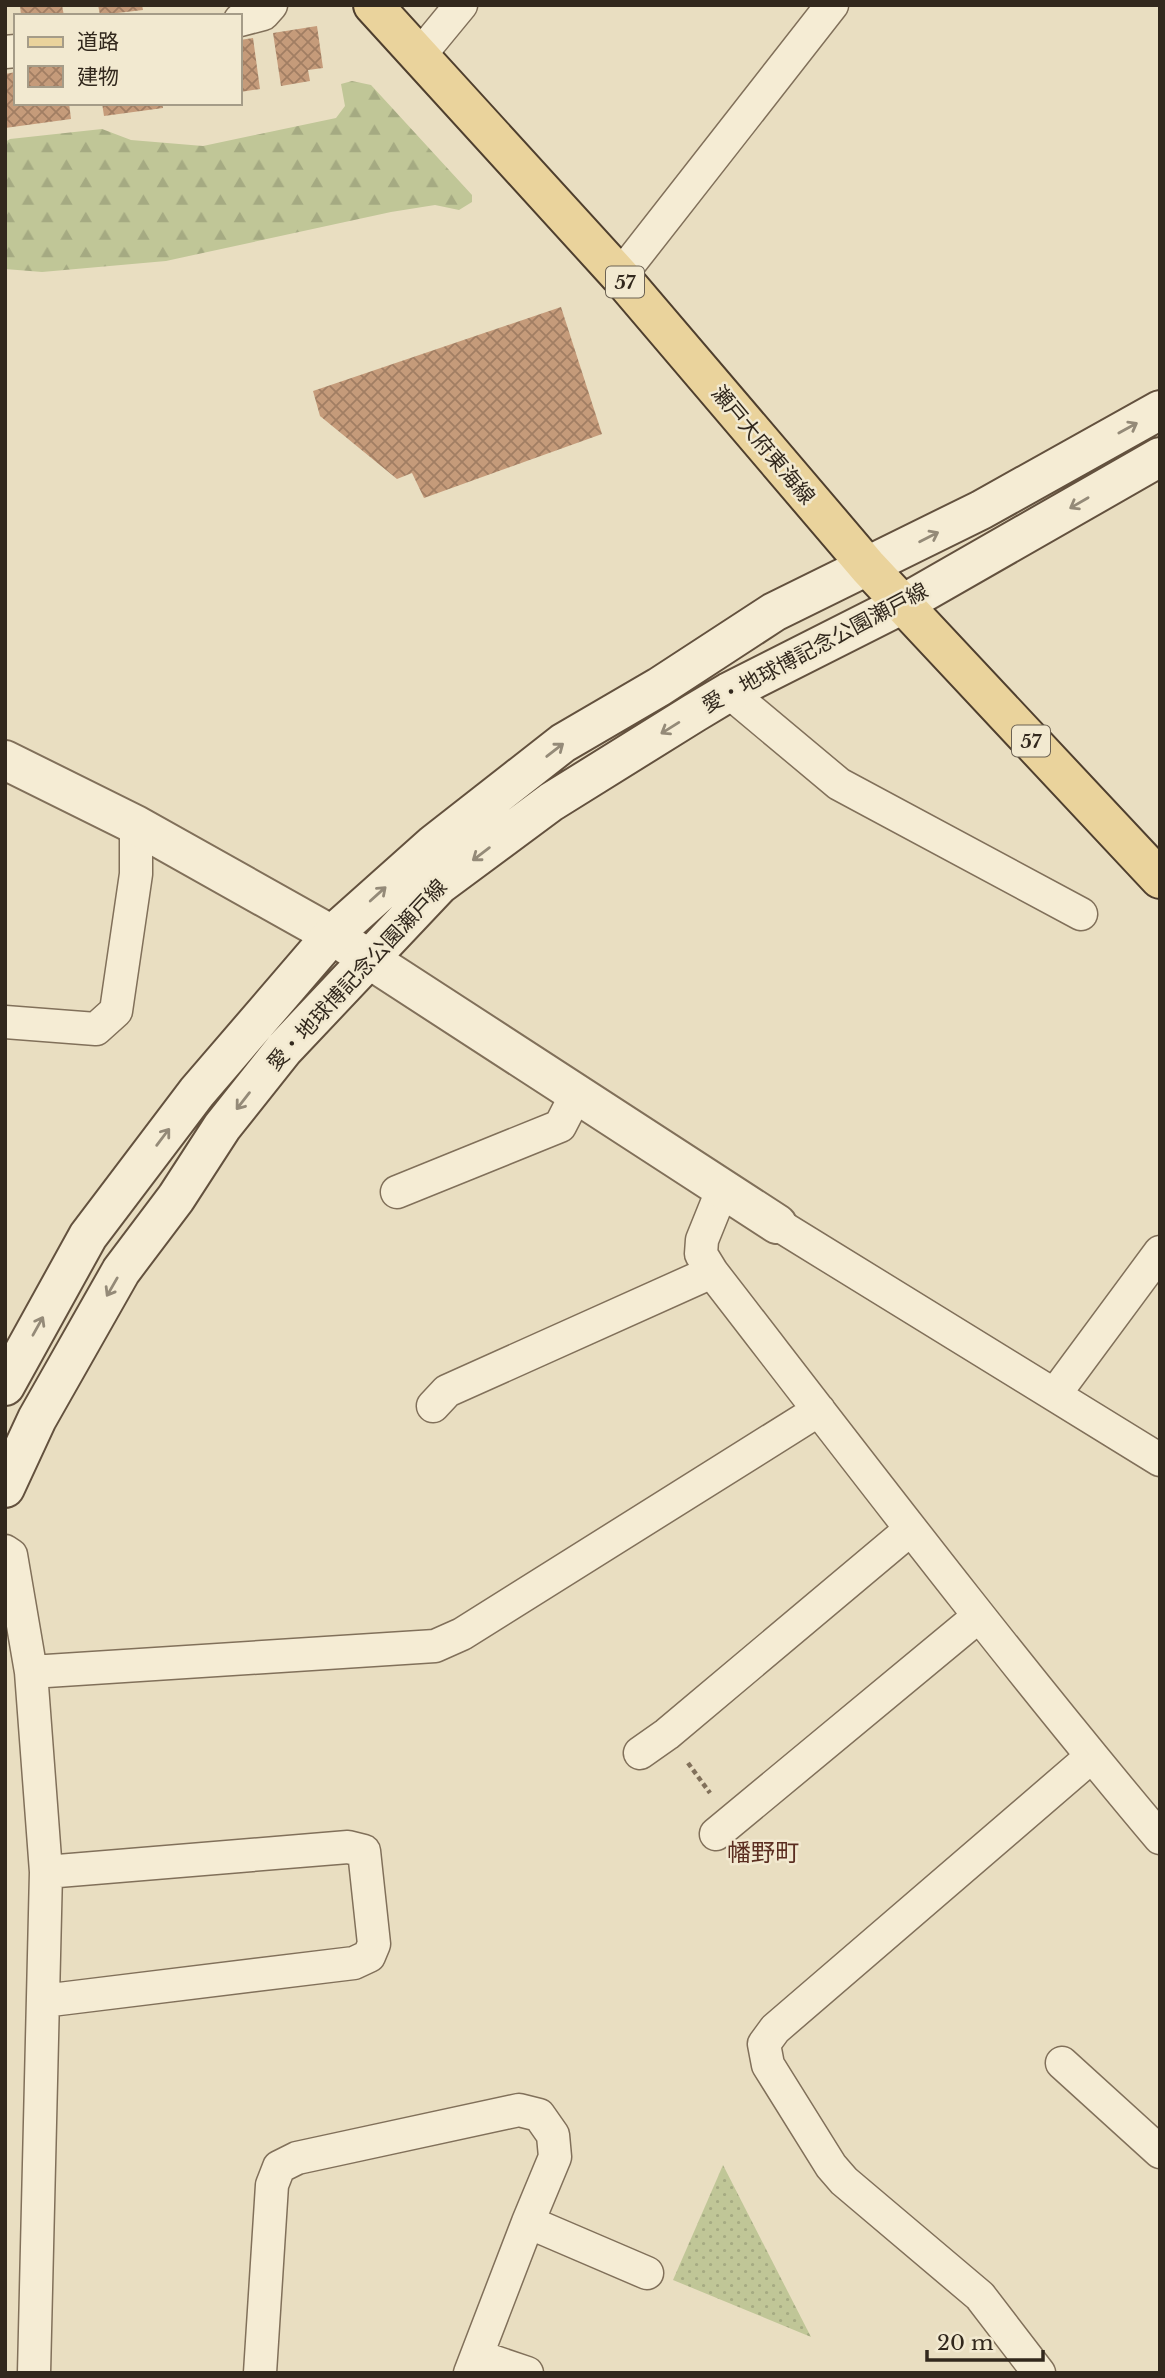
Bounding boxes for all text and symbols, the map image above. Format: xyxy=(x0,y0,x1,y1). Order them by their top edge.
legend xyxy=(14,14,242,105)
text: 道路 xyxy=(77,29,119,55)
text: 建物 xyxy=(77,64,119,90)
road number: 57 xyxy=(606,266,644,298)
street label: 瀬戸大府東海線 xyxy=(706,380,820,510)
one-way arrow xyxy=(1118,421,1138,435)
one-way arrow xyxy=(1070,496,1090,510)
one-way arrow xyxy=(918,529,939,543)
street label: 愛・地球博記念公園瀬戸線 xyxy=(698,577,932,719)
one-way arrow xyxy=(660,721,680,735)
road number: 57 xyxy=(1012,726,1050,756)
one-way arrow xyxy=(545,742,563,757)
one-way arrow xyxy=(472,847,491,861)
street label: 愛・地球博記念公園瀬戸線 xyxy=(262,874,452,1076)
one-way arrow xyxy=(369,885,386,902)
one-way arrow xyxy=(235,1091,250,1110)
one-way arrow xyxy=(156,1128,170,1147)
one-way arrow xyxy=(105,1276,118,1297)
one-way arrow xyxy=(31,1317,45,1337)
district label: 幡野町 xyxy=(727,1838,799,1867)
scale bar xyxy=(927,2318,1042,2362)
text: 20 m xyxy=(937,2330,994,2356)

